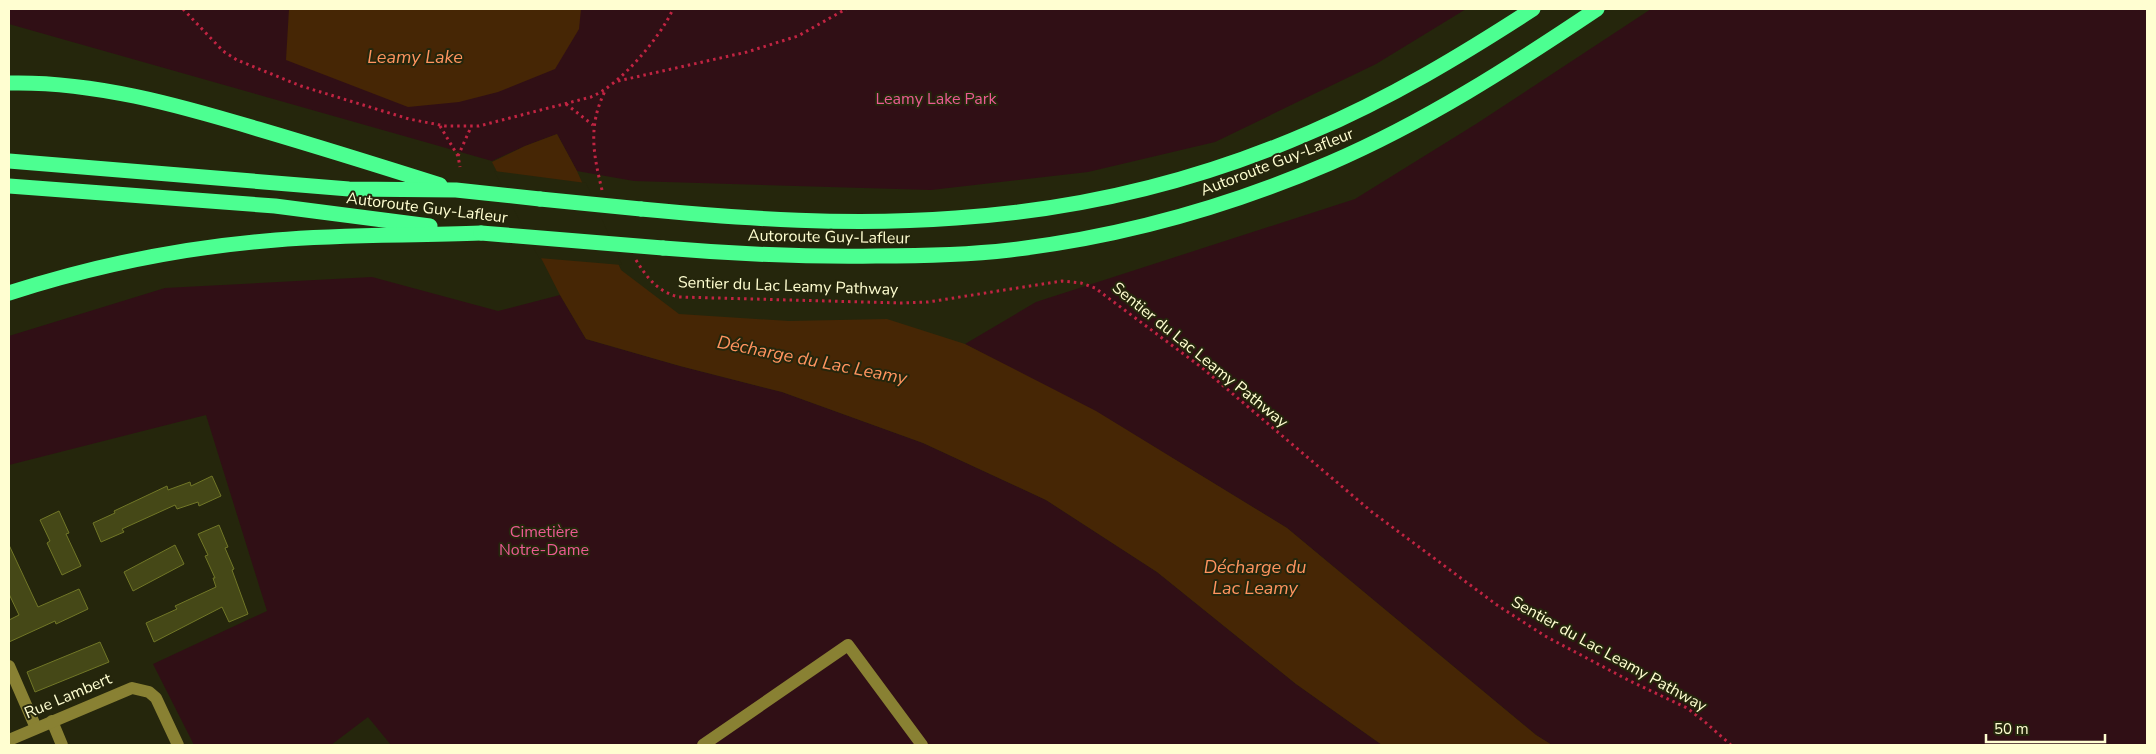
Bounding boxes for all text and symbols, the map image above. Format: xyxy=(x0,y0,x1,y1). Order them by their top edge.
water label: Leamy Lake xyxy=(367,45,463,69)
park label: Leamy Lake Park xyxy=(875,88,998,110)
street label: Autoroute Guy-Lafleur xyxy=(1197,123,1357,201)
street label: Autoroute Guy-Lafleur xyxy=(345,187,509,229)
street label: Autoroute Guy-Lafleur xyxy=(748,225,911,249)
street label: Sentier du Lac Leamy Pathway xyxy=(677,271,899,301)
street label: Sentier du Lac Leamy Pathway xyxy=(1107,277,1293,433)
water label: Décharge du Lac Leamy xyxy=(715,330,910,390)
park label: Cimetière Notre-Dame xyxy=(499,521,589,561)
water label: Décharge du Lac Leamy xyxy=(1204,555,1306,600)
street label: Sentier du Lac Leamy Pathway xyxy=(1507,591,1711,717)
street label: Rue Lambert xyxy=(21,668,115,724)
scale bar xyxy=(1986,712,2105,744)
text: 50 m xyxy=(1994,719,2029,739)

